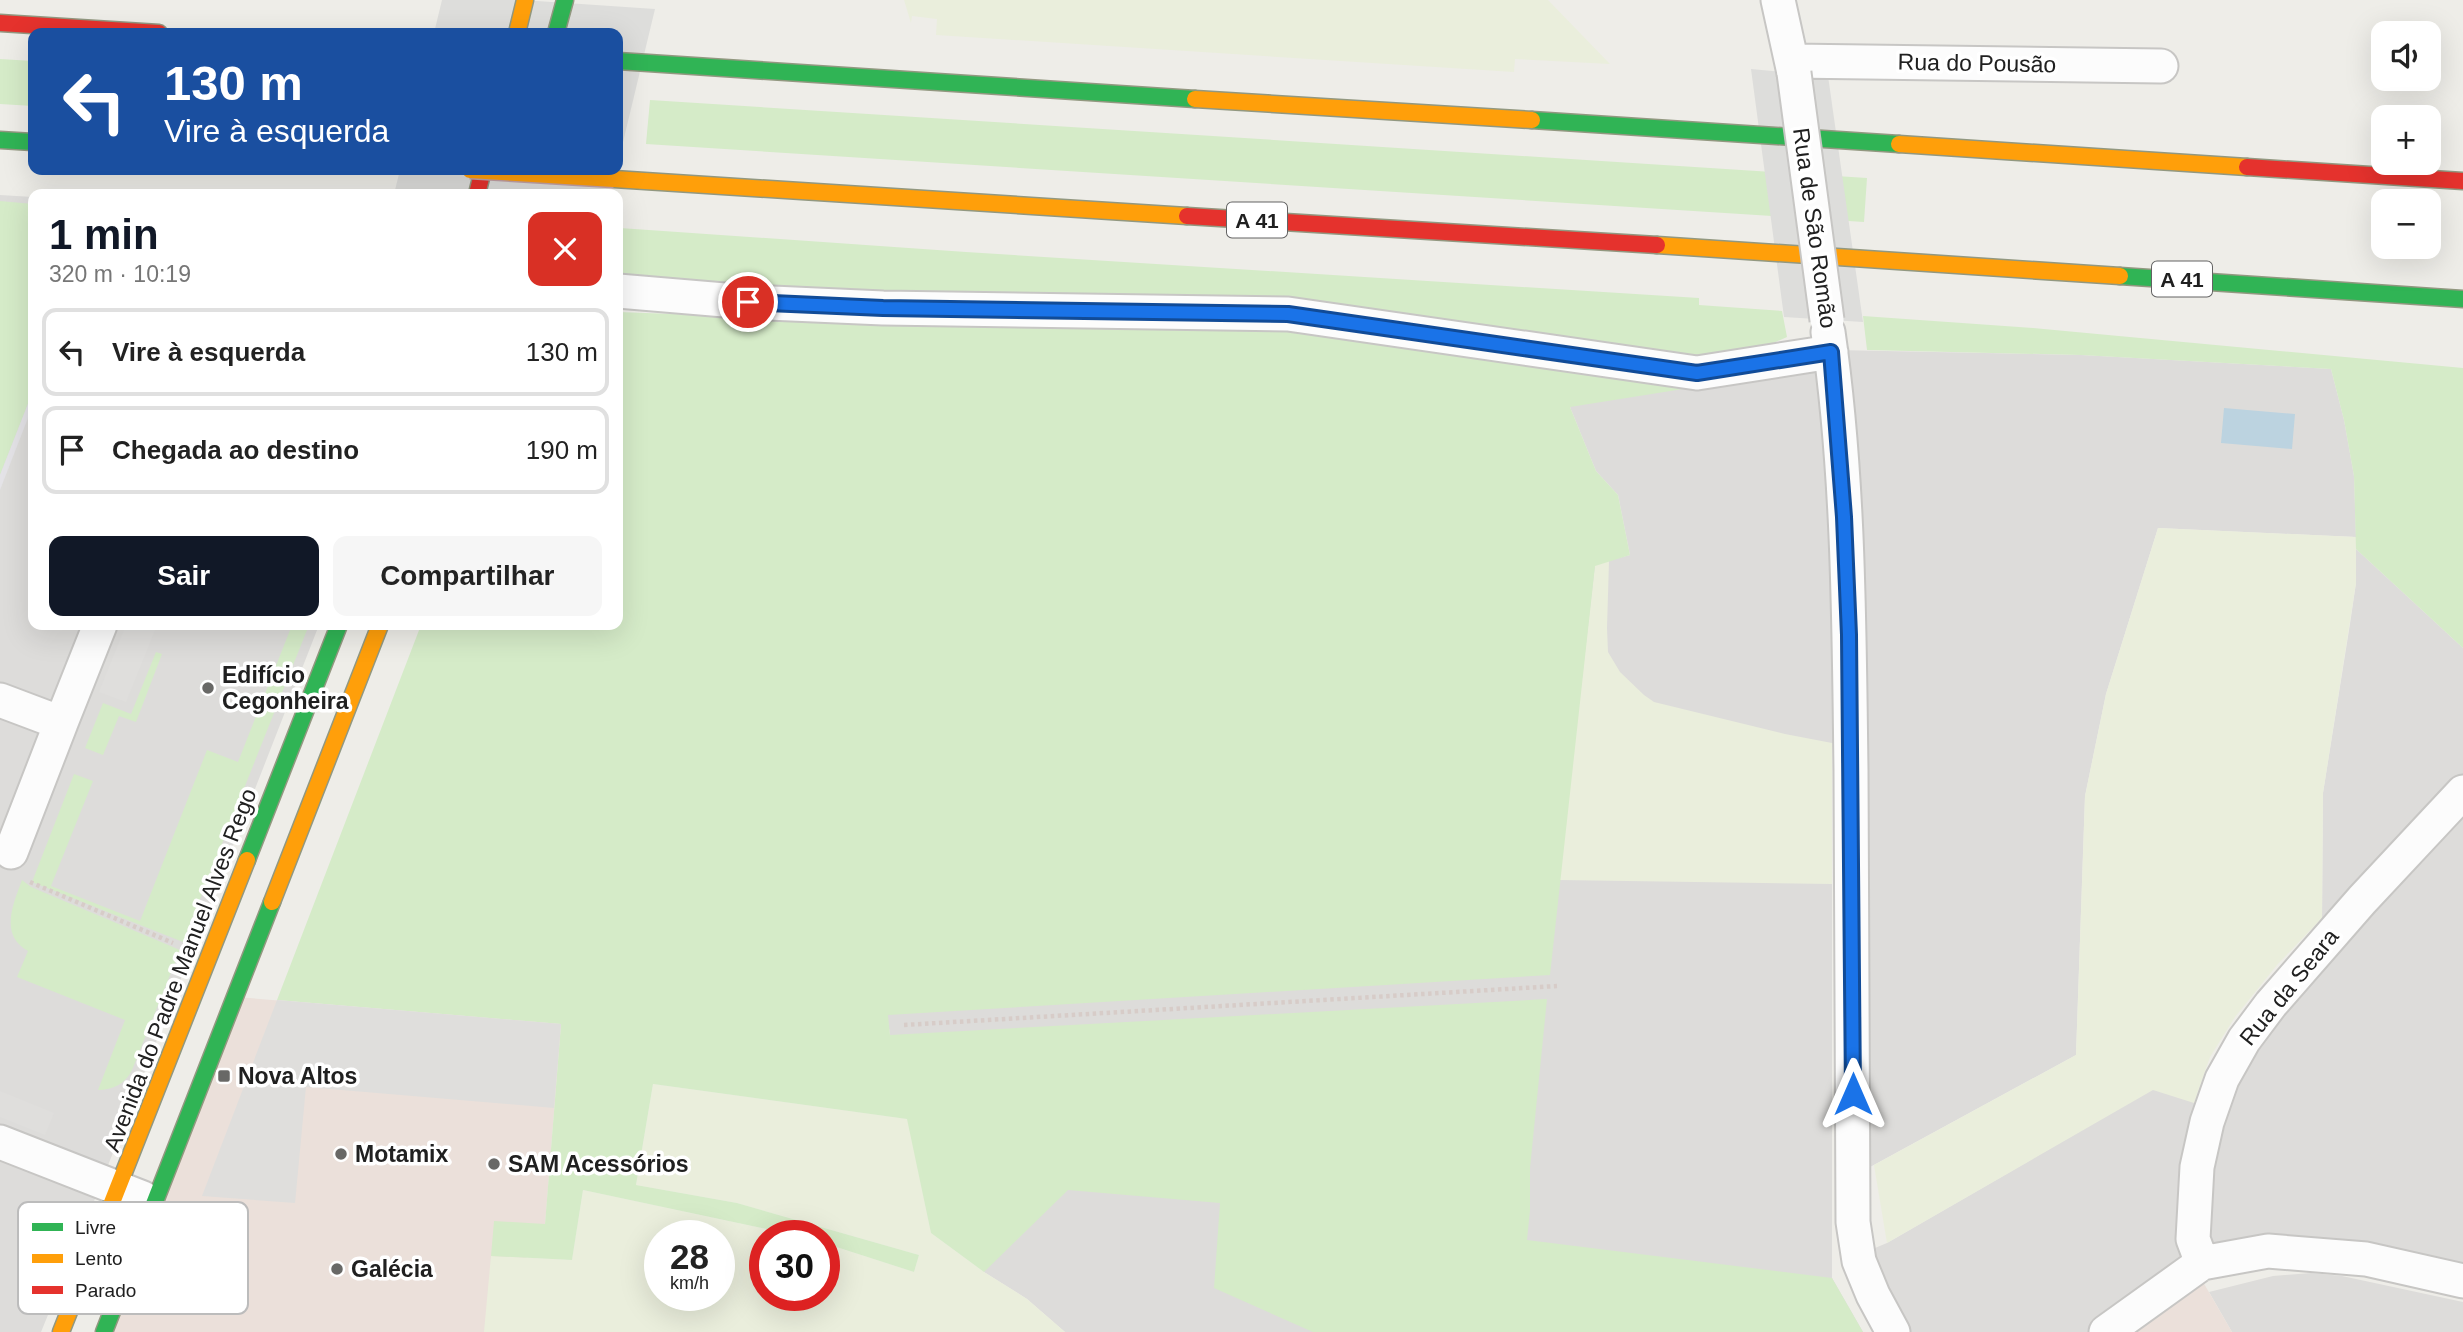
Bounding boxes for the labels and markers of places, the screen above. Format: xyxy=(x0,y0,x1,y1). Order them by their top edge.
pin xyxy=(718,272,778,332)
place label: Edifício Cegonheira xyxy=(222,662,349,714)
marker: Edifício Cegonheira xyxy=(200,680,216,696)
place label: Nova Altos xyxy=(238,1063,357,1089)
marker: Nova Altos xyxy=(216,1068,232,1084)
place label: Motamix xyxy=(355,1141,449,1167)
marker: Motamix xyxy=(333,1146,349,1162)
place label: SAM Acessórios xyxy=(508,1151,689,1177)
marker: SAM Acessórios xyxy=(486,1156,502,1172)
place label: Galécia xyxy=(351,1256,433,1282)
marker: Galécia xyxy=(329,1261,345,1277)

